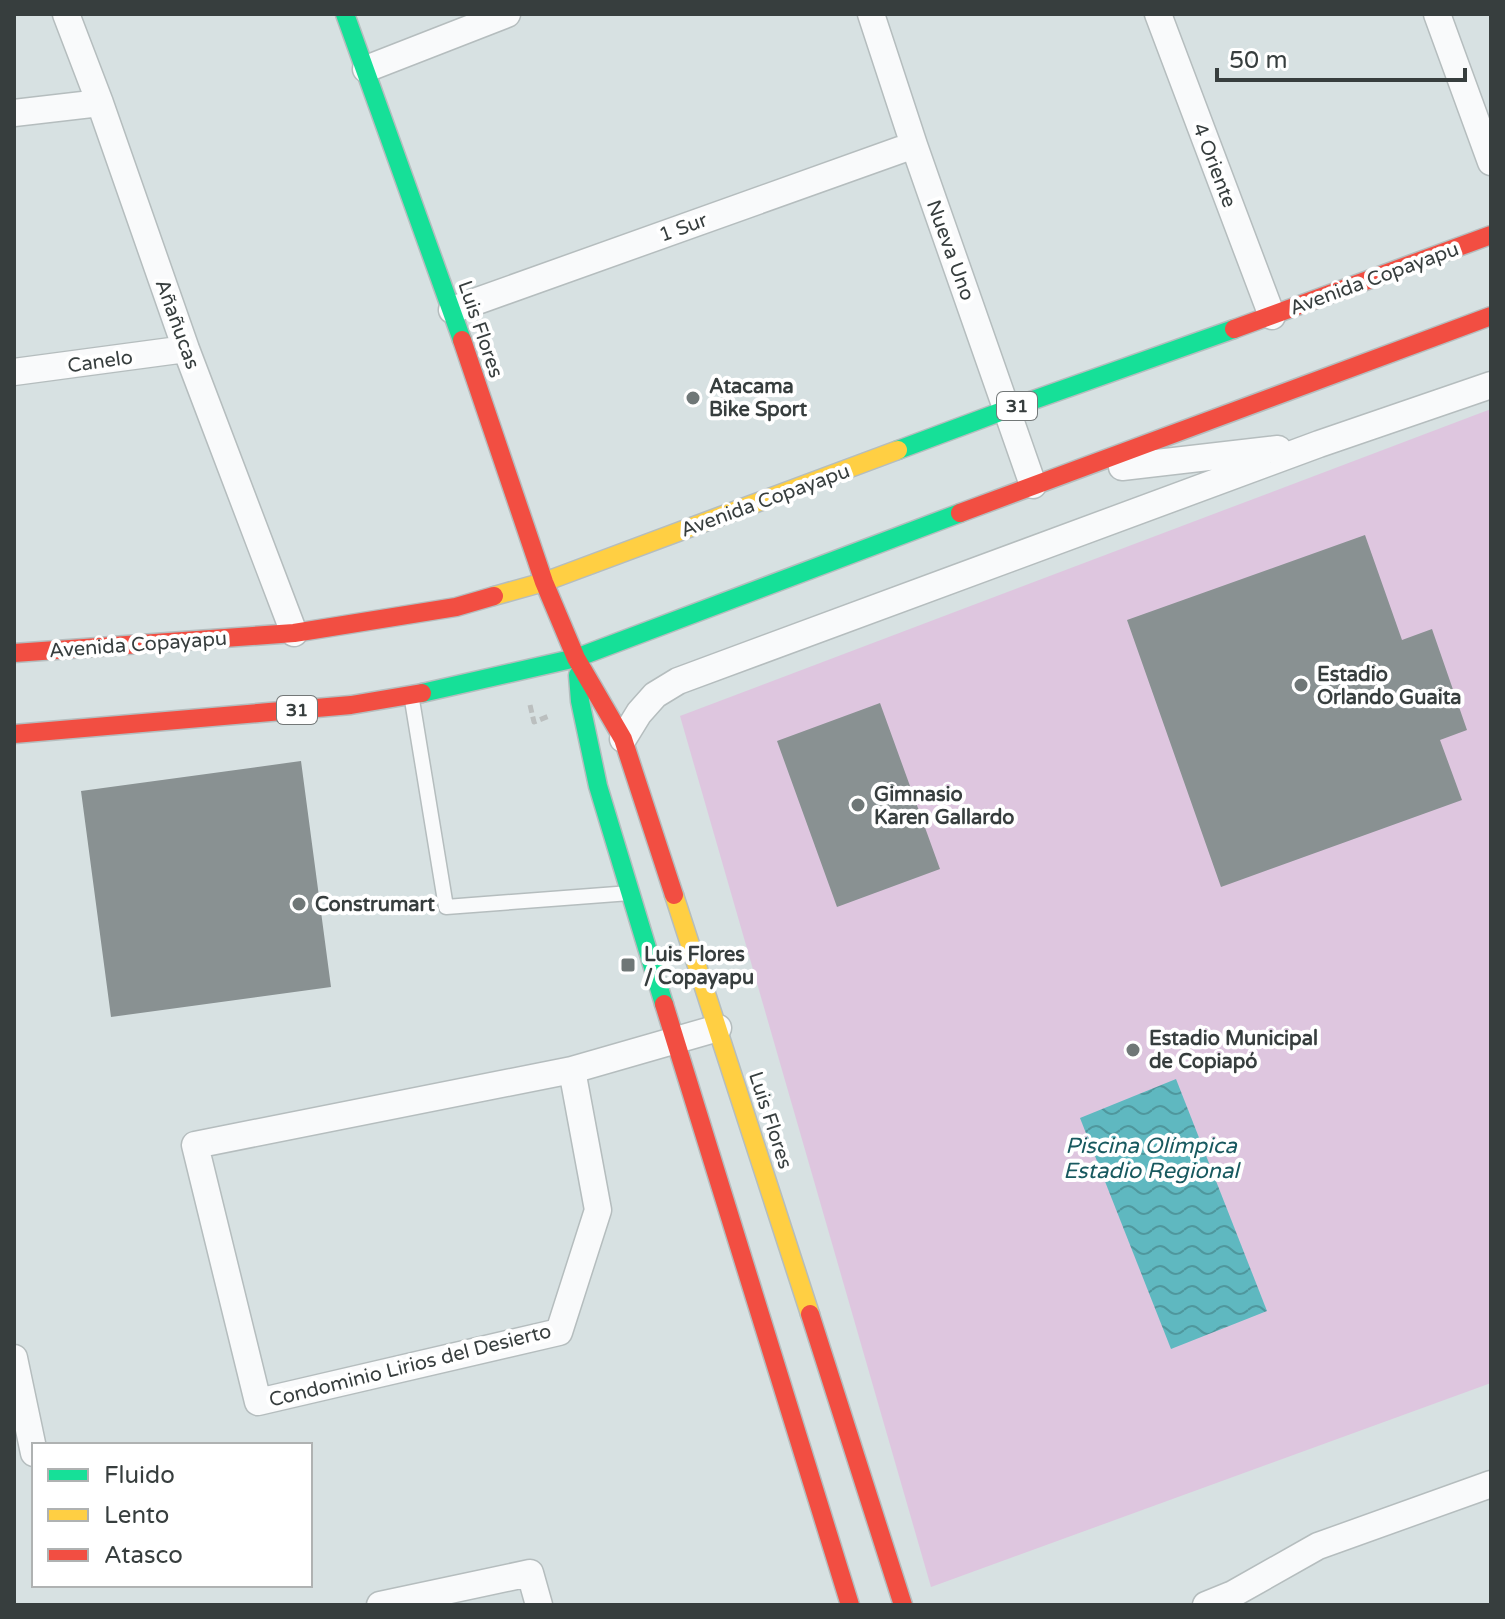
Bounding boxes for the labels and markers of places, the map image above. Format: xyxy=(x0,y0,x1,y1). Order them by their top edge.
place label: Atacama Bike Sport xyxy=(709,375,808,422)
marker: Atacama Bike Sport xyxy=(684,389,702,407)
place label: Estadio Orlando Guaita xyxy=(1317,663,1462,710)
marker: Estadio Orlando Guaita xyxy=(1292,676,1310,694)
place label: Gimnasio Karen Gallardo xyxy=(874,783,1014,830)
marker: Gimnasio Karen Gallardo xyxy=(849,796,867,814)
place label: Construmart xyxy=(315,893,435,917)
marker: Construmart xyxy=(290,895,308,913)
place label: Luis Flores / Copayapu xyxy=(644,943,754,990)
marker: Luis Flores / Copayapu xyxy=(619,956,637,974)
place label: Estadio Municipal de Copiapó xyxy=(1149,1027,1318,1074)
marker: Estadio Municipal de Copiapó xyxy=(1124,1041,1142,1059)

